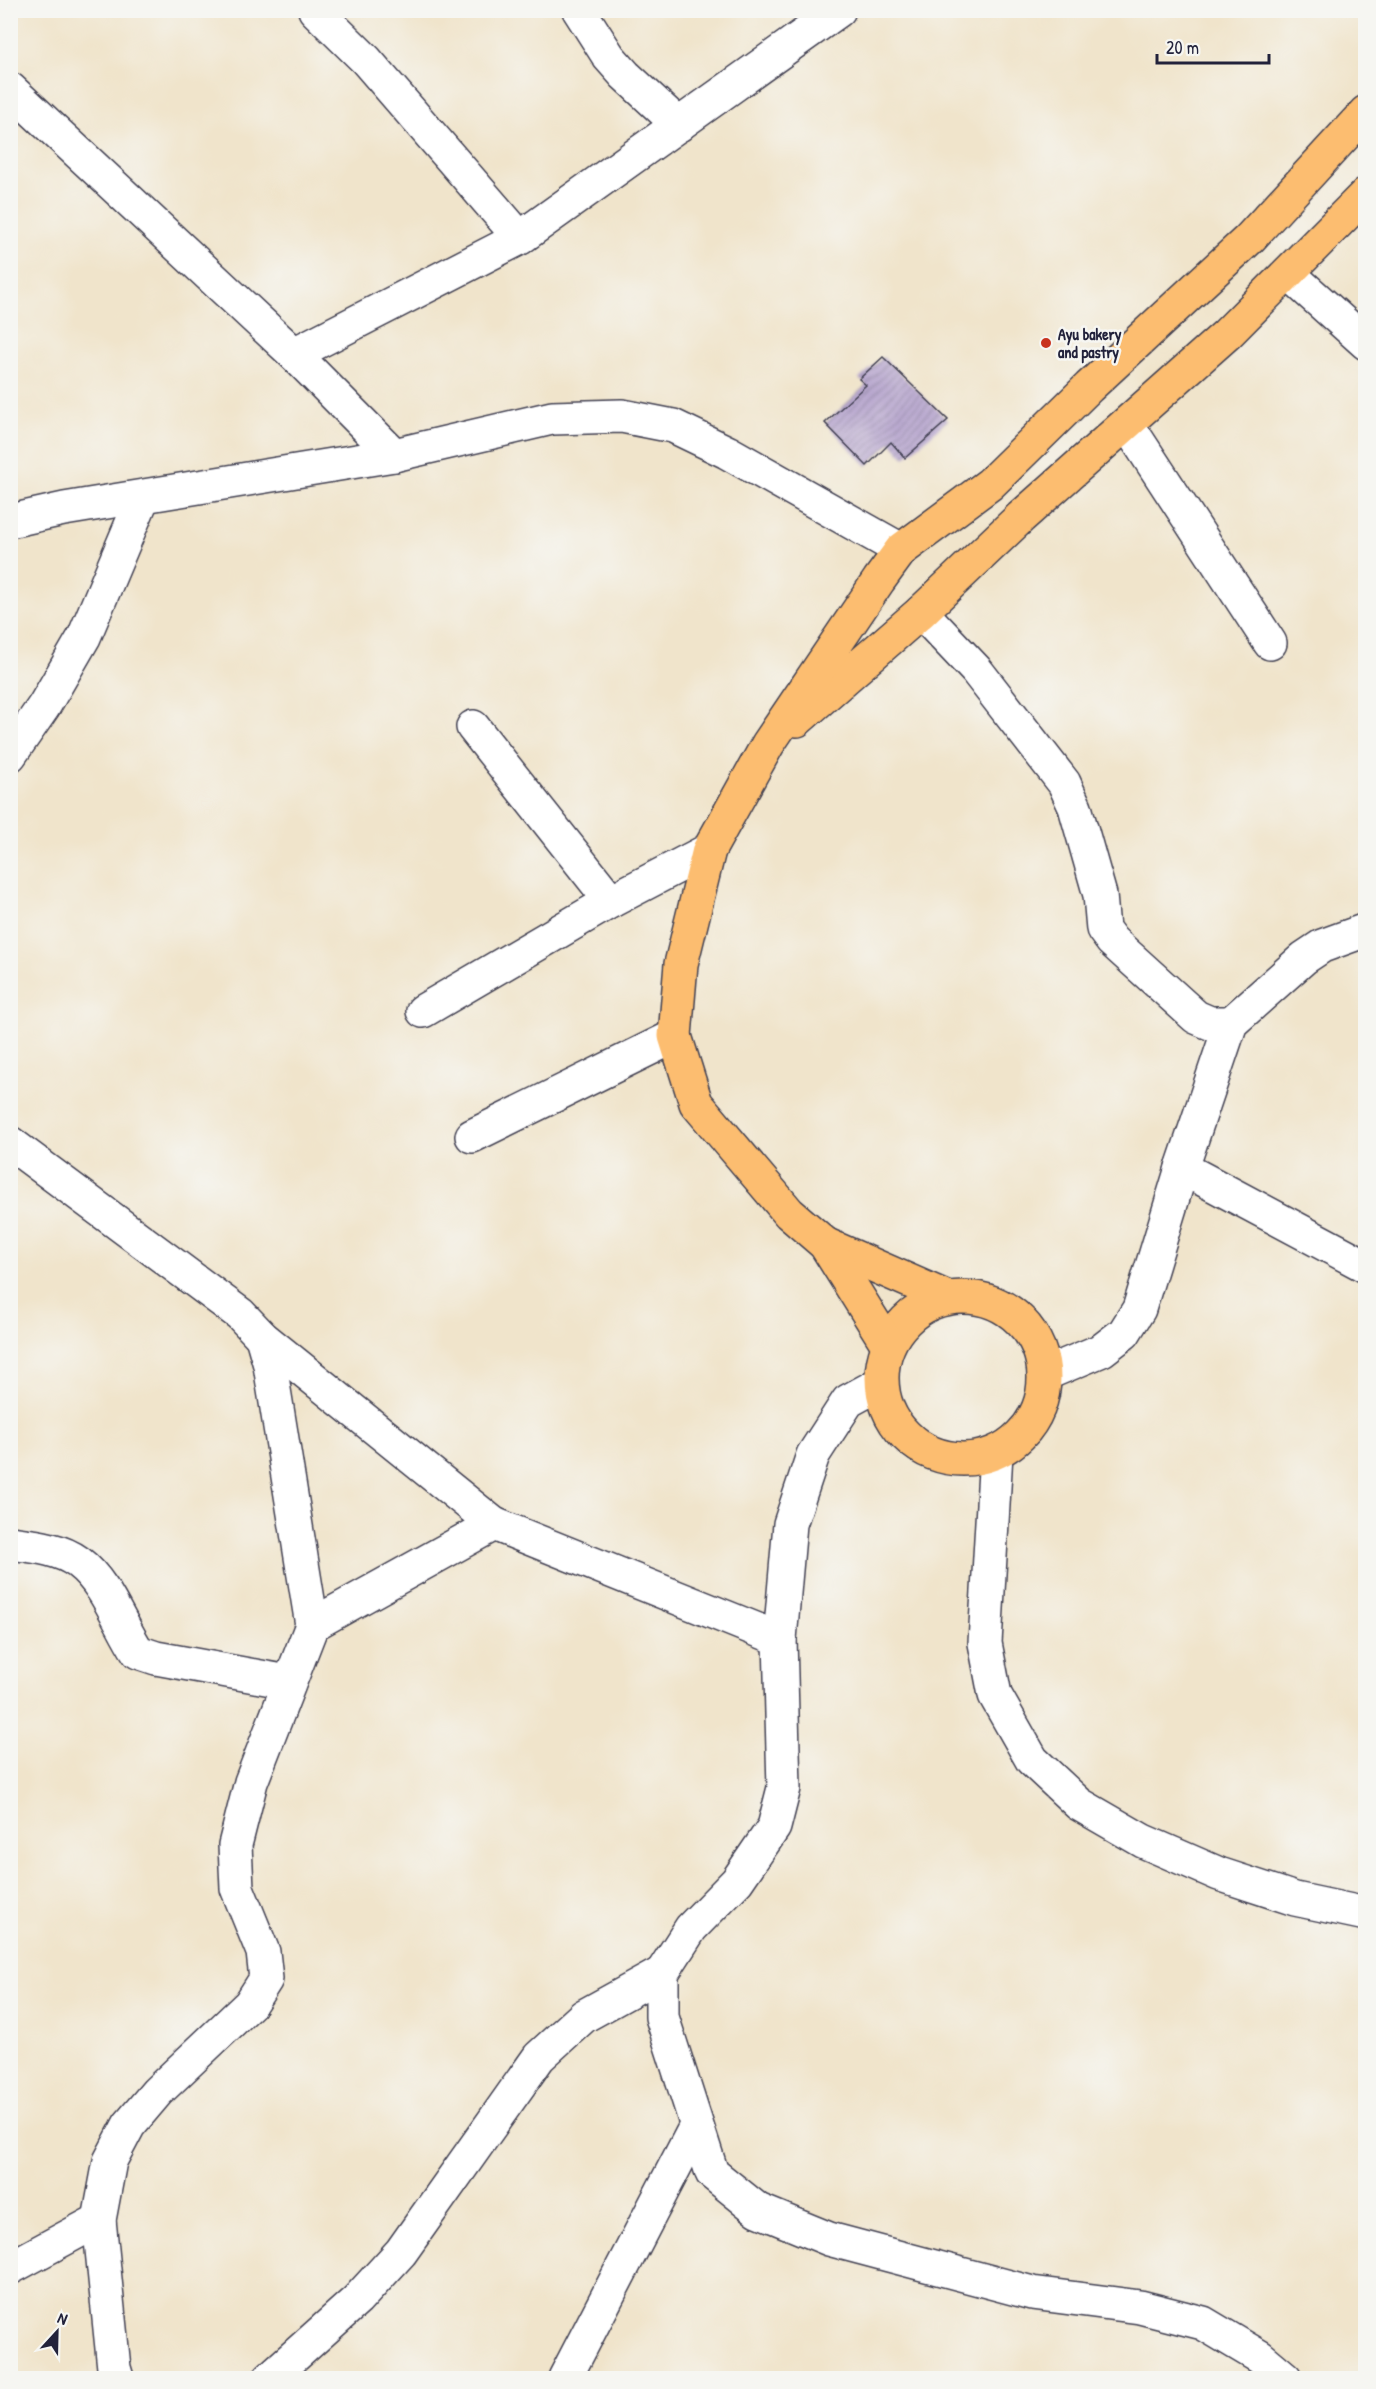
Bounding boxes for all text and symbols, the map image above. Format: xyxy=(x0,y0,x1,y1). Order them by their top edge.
scale bar xyxy=(1157,27,1270,65)
text: 20 m xyxy=(1166,35,1199,60)
place label: Ayu bakery and pastry xyxy=(1058,323,1122,364)
marker: Ayu bakery and pastry xyxy=(1039,336,1053,350)
north arrow xyxy=(27,2302,87,2362)
text: N xyxy=(55,2306,71,2330)

